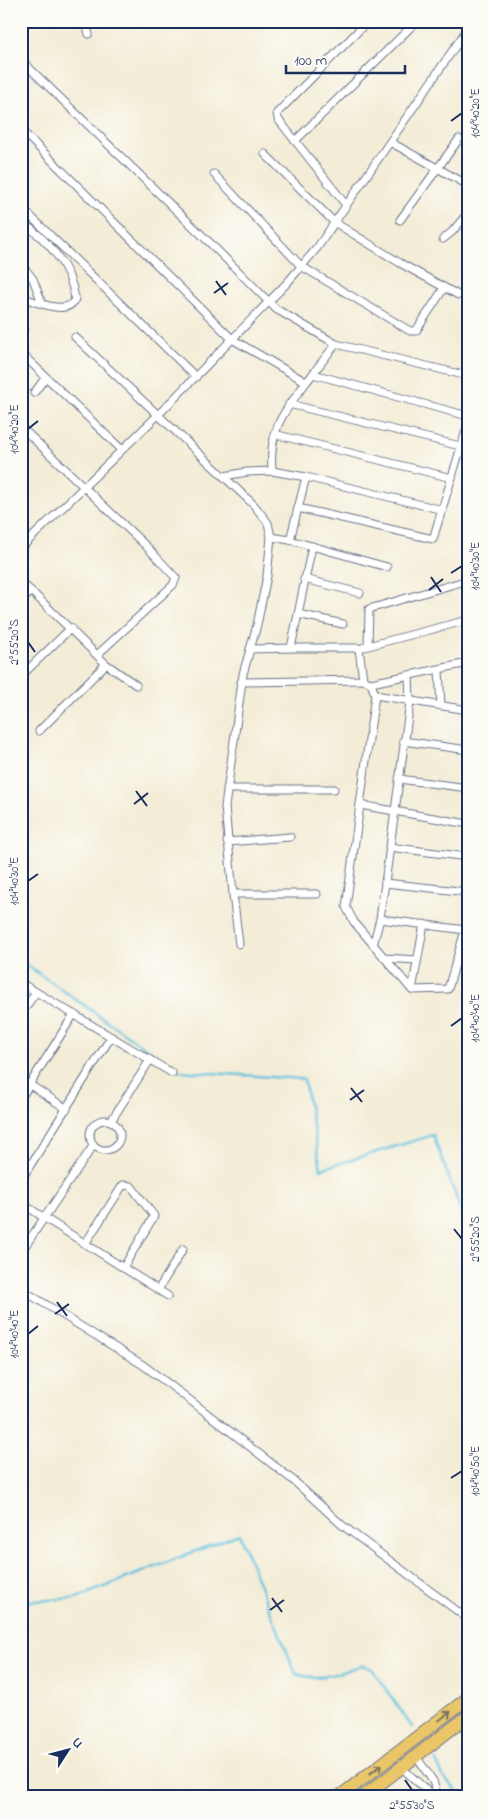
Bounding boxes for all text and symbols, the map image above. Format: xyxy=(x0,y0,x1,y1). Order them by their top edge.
scale bar xyxy=(286,42,405,74)
text: 100 m xyxy=(294,50,327,72)
text: 104°40'20"E xyxy=(467,88,485,138)
text: 104°40'20"E xyxy=(6,404,24,454)
text: 104°40'30"E xyxy=(467,542,485,590)
text: 2°55'20"S xyxy=(6,619,24,665)
text: 104°40'30"E xyxy=(6,857,24,905)
text: 104°40'40"E xyxy=(467,994,485,1042)
text: 2°55'20"S xyxy=(467,1216,485,1262)
text: 104°40'40"E xyxy=(6,1310,24,1358)
text: 104°40'50"E xyxy=(467,1446,485,1496)
one-way arrow xyxy=(438,1710,451,1721)
north arrow xyxy=(42,1726,92,1776)
text: U xyxy=(66,1733,88,1753)
one-way arrow xyxy=(369,1763,382,1774)
text: 2°55'30"S xyxy=(390,1797,435,1815)

